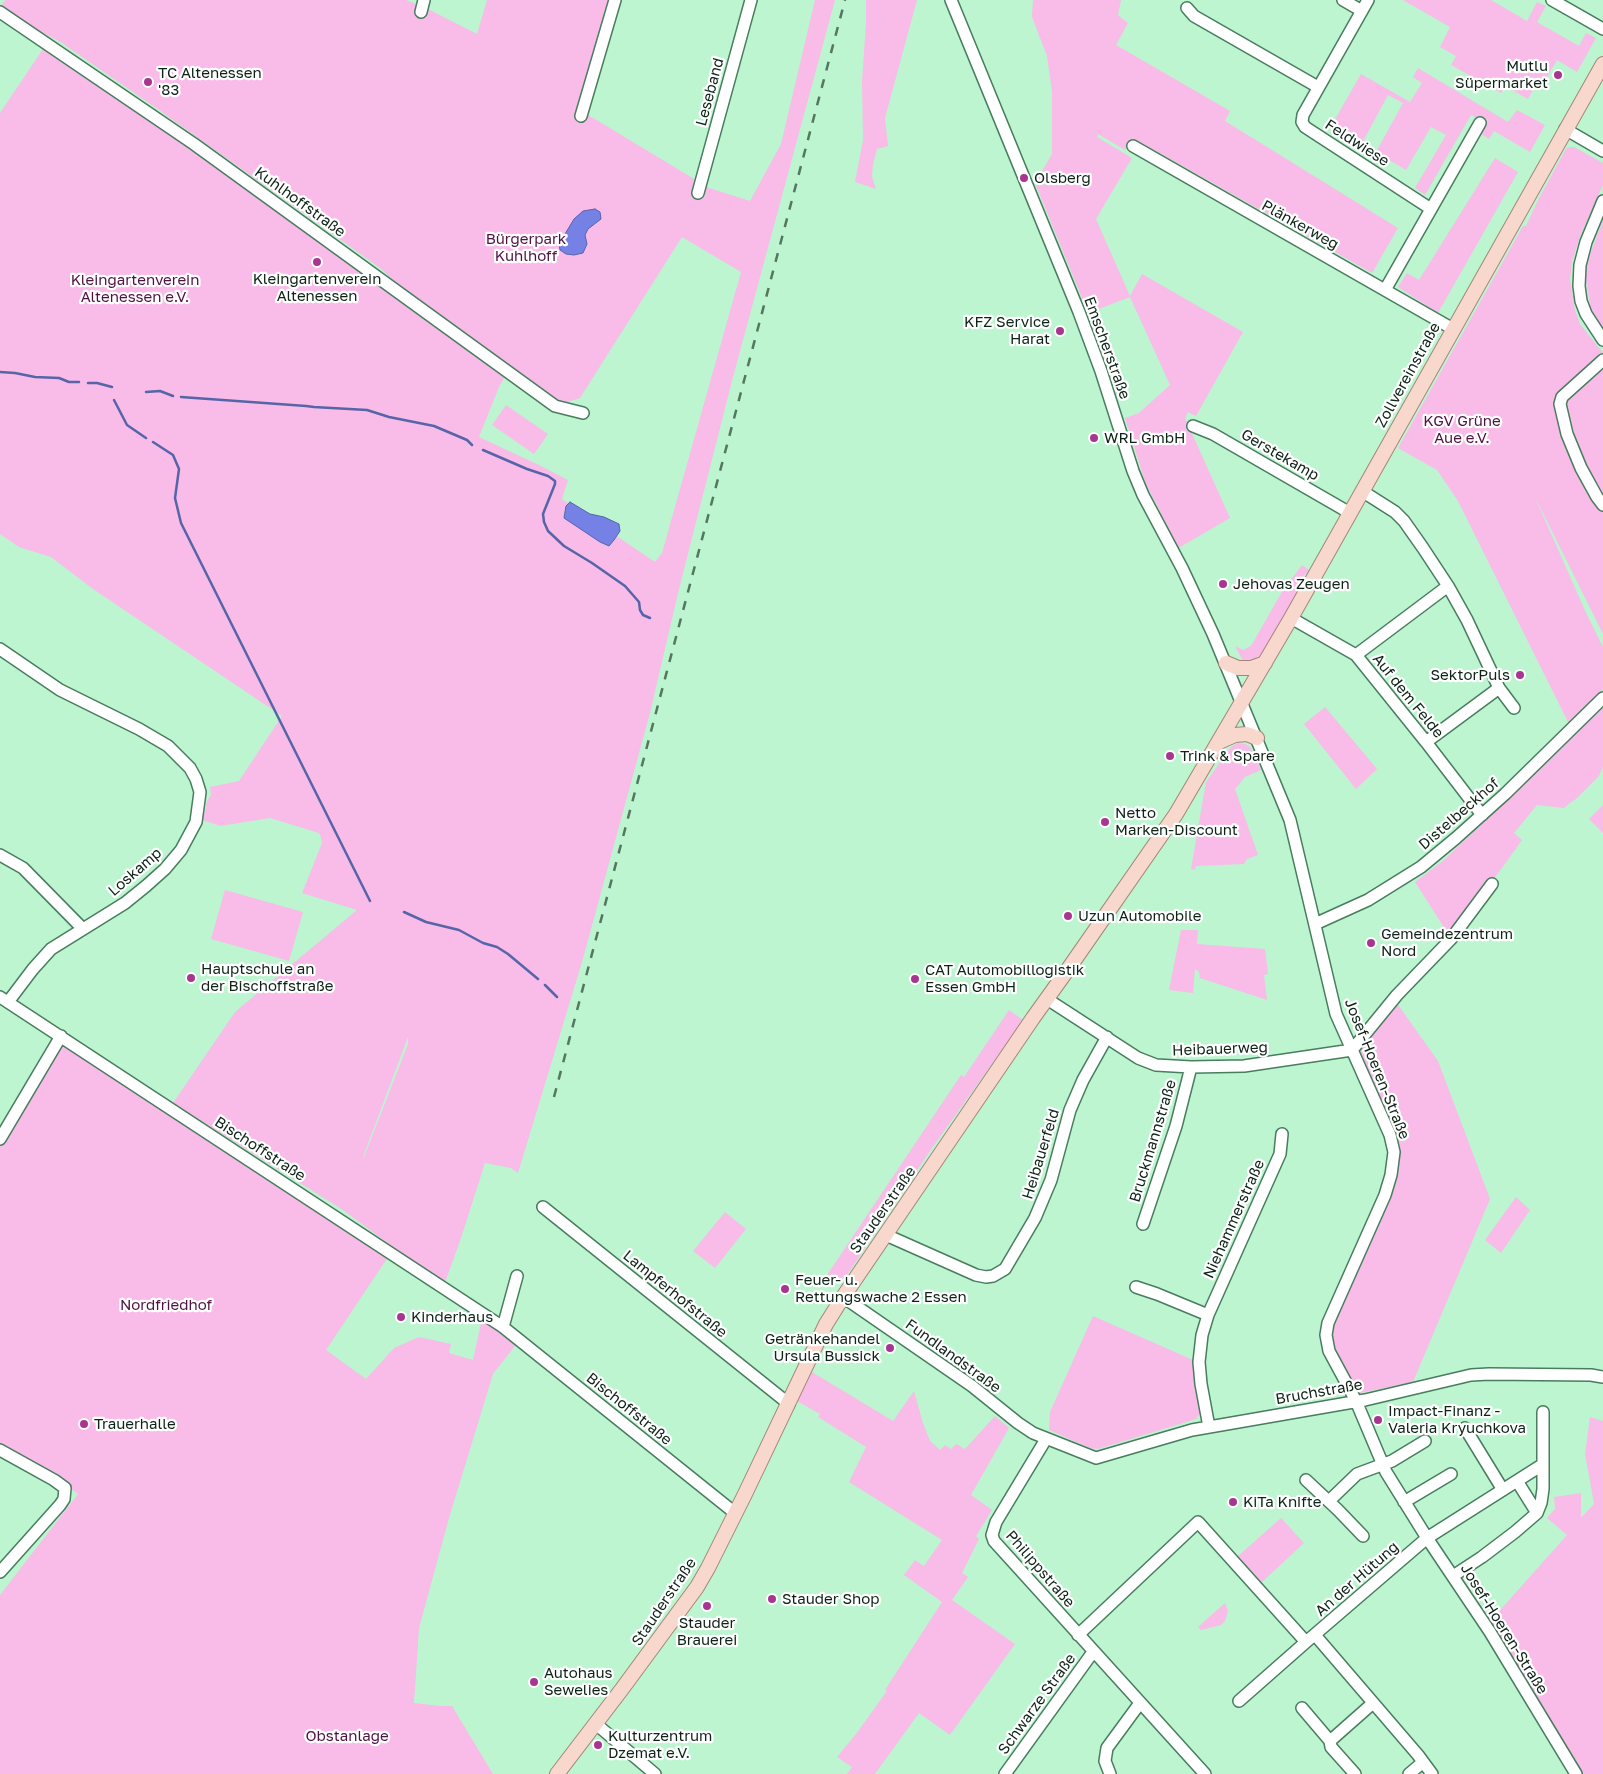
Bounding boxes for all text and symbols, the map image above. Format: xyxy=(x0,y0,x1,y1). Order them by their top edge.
street label: Leseband xyxy=(692,56,728,128)
place label: Mutlu Süpermarket xyxy=(1455,57,1548,92)
place label: TC Altenessen '83 xyxy=(158,64,262,99)
marker: Mutlu Süpermarket xyxy=(1552,69,1564,81)
marker: TC Altenessen '83 xyxy=(142,76,154,88)
street label: Feldwiese xyxy=(1322,116,1392,170)
street label: Kuhlhoffstraße xyxy=(251,163,349,241)
place label: Olsberg xyxy=(1034,169,1091,187)
marker: Olsberg xyxy=(1018,172,1030,184)
street label: Plänkerweg xyxy=(1258,196,1342,254)
park label: Bürgerpark Kuhlhoff xyxy=(486,230,566,265)
marker: Kleingartenverein Altenessen xyxy=(311,256,323,268)
place label: Kleingartenverein Altenessen xyxy=(253,270,381,305)
park label: Kleingartenverein Altenessen e.V. xyxy=(71,271,199,306)
street label: Emscherstraße xyxy=(1080,294,1134,402)
place label: KFZ Service Harat xyxy=(964,313,1050,348)
street label: Zollvereinstraße xyxy=(1372,319,1444,431)
marker: KFZ Service Harat xyxy=(1054,325,1066,337)
park label: KGV Grüne Aue e.V. xyxy=(1423,412,1501,447)
street label: Gerstekamp xyxy=(1238,425,1322,485)
place label: WRL GmbH xyxy=(1104,429,1185,447)
marker: WRL GmbH xyxy=(1088,432,1100,444)
place label: Jehovas Zeugen xyxy=(1233,575,1350,593)
marker: Jehovas Zeugen xyxy=(1217,578,1229,590)
street label: Auf dem Felde xyxy=(1369,650,1447,742)
place label: SektorPuls xyxy=(1430,666,1510,684)
marker: SektorPuls xyxy=(1514,669,1526,681)
place label: Trink & Spare xyxy=(1180,747,1275,765)
marker: Trink & Spare xyxy=(1164,750,1176,762)
street label: Distelbeckhof xyxy=(1415,774,1503,854)
place label: Netto Marken-Discount xyxy=(1115,804,1238,839)
marker: Netto Marken-Discount xyxy=(1099,816,1111,828)
street label: Loskamp xyxy=(105,844,165,900)
place label: Uzun Automobile xyxy=(1078,907,1201,925)
marker: Uzun Automobile xyxy=(1062,910,1074,922)
place label: Gemeindezentrum Nord xyxy=(1381,925,1513,960)
marker: Gemeindezentrum Nord xyxy=(1365,937,1377,949)
place label: Hauptschule an der Bischoffstraße xyxy=(201,960,333,995)
place label: CAT Automobillogistik Essen GmbH xyxy=(925,961,1084,996)
marker: Hauptschule an der Bischoffstraße xyxy=(185,972,197,984)
marker: CAT Automobillogistik Essen GmbH xyxy=(909,973,921,985)
street label: Josef-Hoeren-Straße xyxy=(1341,996,1413,1142)
street label: Heibauerweg xyxy=(1172,1038,1268,1060)
street label: Bruckmannstraße xyxy=(1126,1077,1180,1205)
street label: Heibauerfeld xyxy=(1019,1107,1063,1201)
street label: Bischoffstraße xyxy=(211,1113,309,1185)
street label: Niehammerstraße xyxy=(1200,1157,1268,1281)
street label: Stauderstraße xyxy=(846,1163,920,1257)
street label: Lampferhofstraße xyxy=(619,1247,731,1341)
place label: Feuer- u. Rettungswache 2 Essen xyxy=(795,1271,967,1306)
marker: Feuer- u. Rettungswache 2 Essen xyxy=(779,1283,791,1295)
park label: Nordfriedhof xyxy=(120,1296,212,1314)
place label: Kinderhaus xyxy=(411,1308,493,1326)
marker: Kinderhaus xyxy=(395,1311,407,1323)
street label: Fundlandstraße xyxy=(902,1315,1004,1397)
place label: Getränkehandel Ursula Bussick xyxy=(765,1330,880,1365)
marker: Getränkehandel Ursula Bussick xyxy=(884,1342,896,1354)
street label: Bischoffstraße xyxy=(583,1369,675,1449)
street label: Bruchstraße xyxy=(1274,1376,1364,1408)
place label: Impact-Finanz - Valeria Kryuchkova xyxy=(1388,1402,1526,1437)
marker: Impact-Finanz - Valeria Kryuchkova xyxy=(1372,1414,1384,1426)
place label: Trauerhalle xyxy=(94,1415,176,1433)
marker: Trauerhalle xyxy=(78,1418,90,1430)
place label: KiTa Knifte xyxy=(1243,1493,1321,1511)
marker: KiTa Knifte xyxy=(1227,1496,1239,1508)
street label: Philippstraße xyxy=(1002,1527,1078,1611)
street label: An der Hütung xyxy=(1312,1538,1402,1620)
street label: Stauderstraße xyxy=(628,1555,700,1649)
street label: Josef-Hoeren-Straße xyxy=(1457,1561,1551,1697)
place label: Stauder Shop xyxy=(782,1590,879,1608)
marker: Stauder Shop xyxy=(766,1593,778,1605)
marker: Stauder Brauerei xyxy=(701,1600,713,1612)
place label: Stauder Brauerei xyxy=(677,1614,737,1649)
street label: Schwarze Straße xyxy=(994,1650,1080,1758)
place label: Autohaus Sewelies xyxy=(544,1664,613,1699)
marker: Autohaus Sewelies xyxy=(528,1676,540,1688)
park label: Obstanlage xyxy=(305,1727,389,1745)
place label: Kulturzentrum Dzemat e.V. xyxy=(608,1727,712,1762)
marker: Kulturzentrum Dzemat e.V. xyxy=(592,1739,604,1751)

